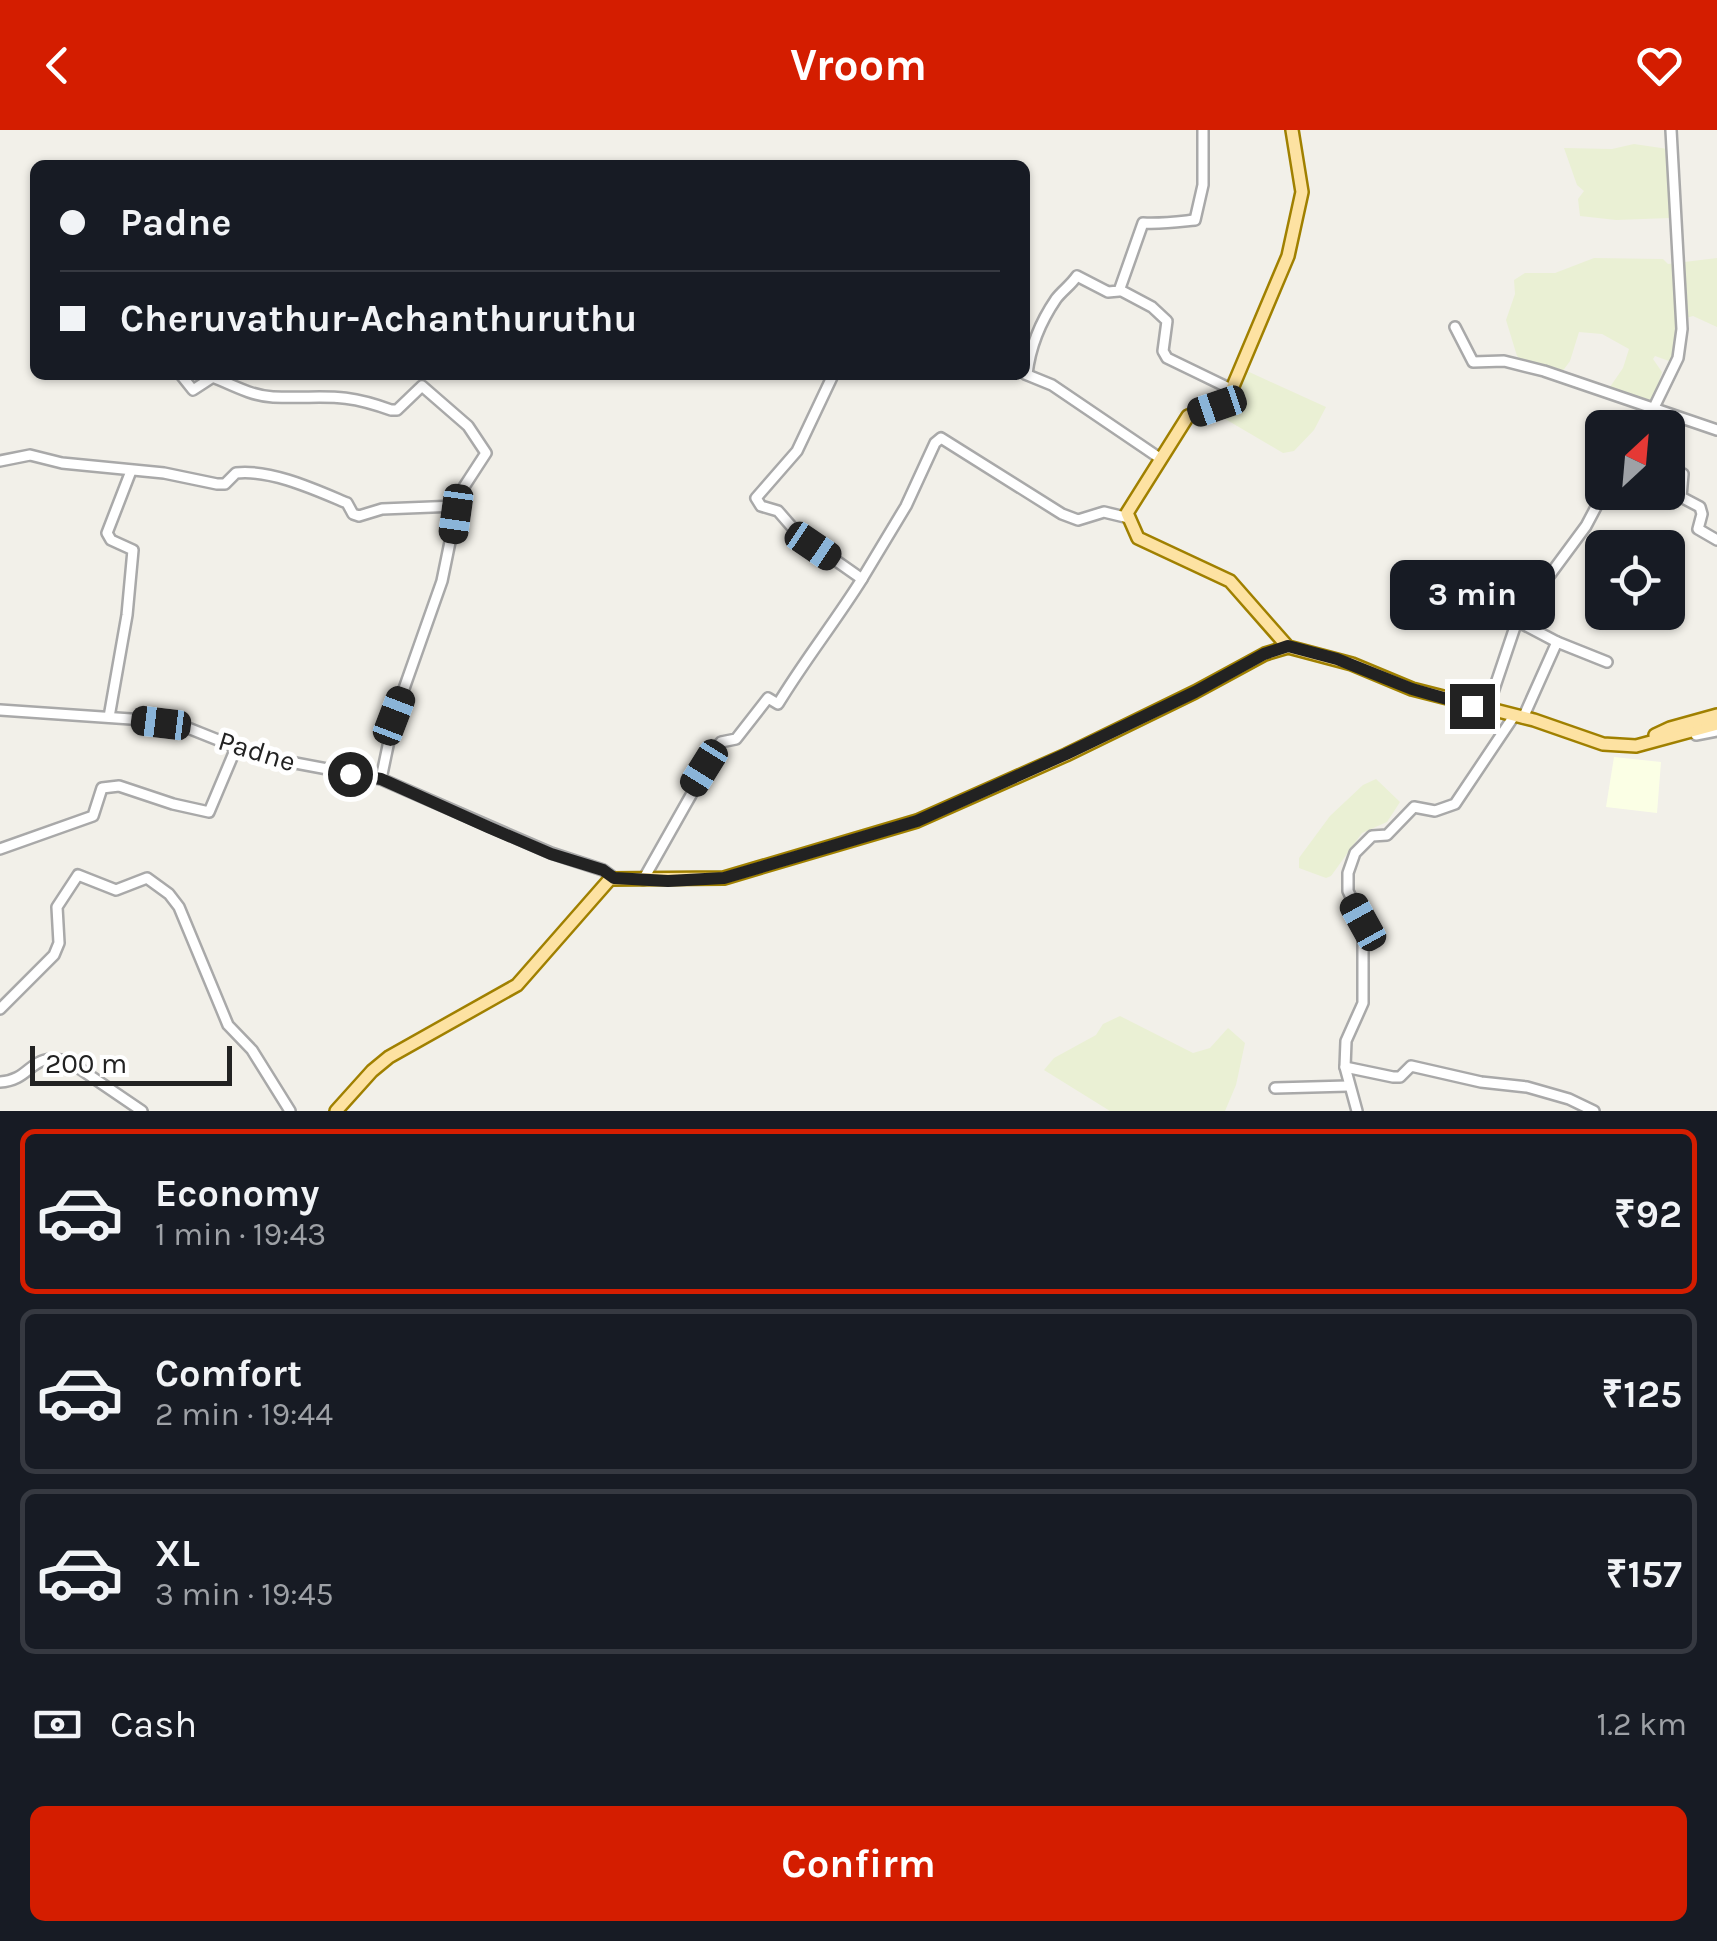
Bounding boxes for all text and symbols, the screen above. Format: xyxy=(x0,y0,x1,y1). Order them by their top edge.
icon: back xyxy=(30,38,85,93)
icon: heart xyxy=(1632,38,1687,93)
text: Vroom xyxy=(790,39,927,91)
text: Padne xyxy=(120,200,231,245)
text: Cheruvathur-Achanthuruthu xyxy=(120,296,637,341)
car xyxy=(1184,382,1250,430)
north arrow xyxy=(1585,410,1685,510)
map controls xyxy=(1585,410,1685,630)
car xyxy=(437,482,475,546)
car xyxy=(780,517,846,575)
button: locate xyxy=(1585,530,1685,630)
callout: 3 min xyxy=(1390,561,1554,631)
text: 3 min xyxy=(1428,576,1517,613)
car xyxy=(369,683,419,749)
route end xyxy=(1450,684,1495,729)
car xyxy=(129,704,193,742)
street label: Padne xyxy=(215,724,299,778)
car xyxy=(675,735,733,801)
route start xyxy=(328,752,373,797)
car xyxy=(1335,888,1391,956)
scale bar xyxy=(30,1041,232,1086)
text: 200 m xyxy=(45,1047,127,1080)
icon: car xyxy=(35,1167,125,1257)
text: Economy xyxy=(155,1171,319,1216)
text: ₹92 xyxy=(1614,1192,1682,1237)
text: 1 min · 19:43 xyxy=(155,1216,326,1253)
icon: car xyxy=(35,1347,125,1437)
text: Comfort xyxy=(155,1351,302,1396)
text: ₹125 xyxy=(1602,1372,1682,1417)
text: 2 min · 19:44 xyxy=(155,1396,333,1433)
icon: car xyxy=(35,1527,125,1617)
text: XL xyxy=(155,1531,200,1576)
text: ₹157 xyxy=(1606,1552,1682,1597)
text: 3 min · 19:45 xyxy=(155,1576,334,1613)
icon: cash xyxy=(30,1697,85,1752)
text: Cash xyxy=(110,1702,197,1747)
text: 1.2 km xyxy=(1597,1706,1687,1743)
button: Confirm xyxy=(30,1806,1687,1921)

